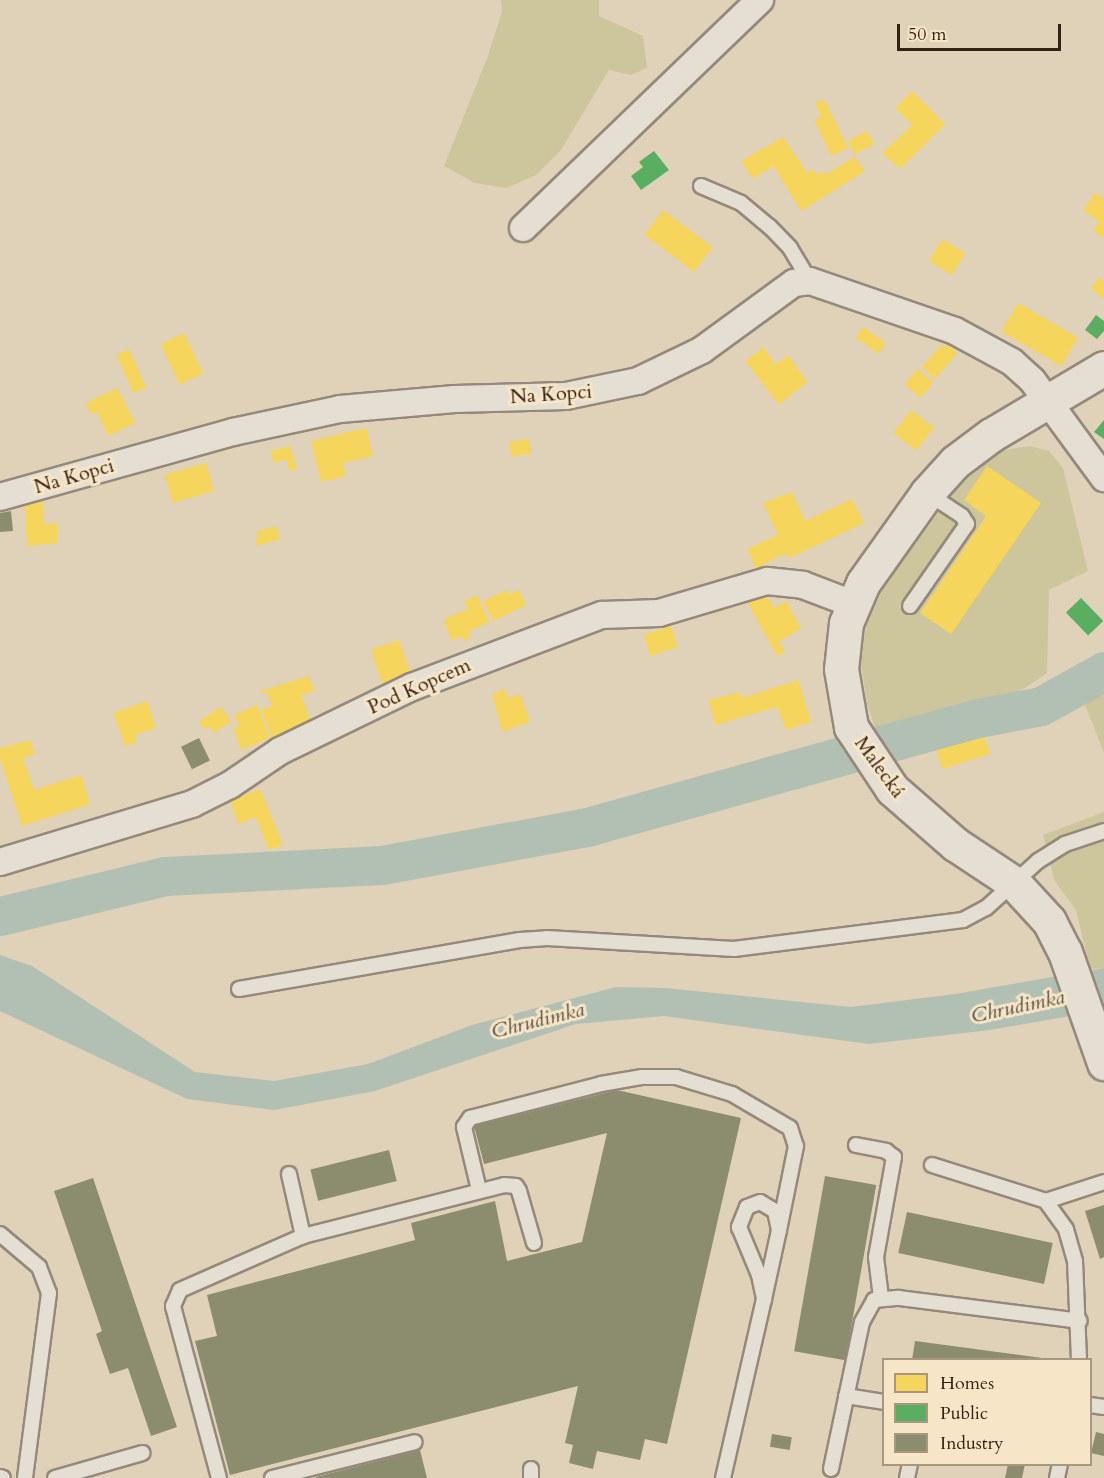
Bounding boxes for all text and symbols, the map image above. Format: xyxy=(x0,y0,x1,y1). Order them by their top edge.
scale bar xyxy=(900,12,1064,50)
text: 50 m xyxy=(908,22,947,47)
street label: Na Kopci xyxy=(509,379,593,409)
street label: Na Kopci xyxy=(31,453,117,499)
street label: Pod Kopcem xyxy=(364,653,474,719)
street label: Malecká xyxy=(850,732,910,802)
water label: Chrudimka xyxy=(969,985,1067,1029)
water label: Chrudimka xyxy=(489,997,587,1045)
legend xyxy=(882,1358,1092,1466)
text: Homes xyxy=(940,1371,994,1396)
text: Public xyxy=(940,1401,988,1426)
text: Industry xyxy=(940,1431,1004,1456)

